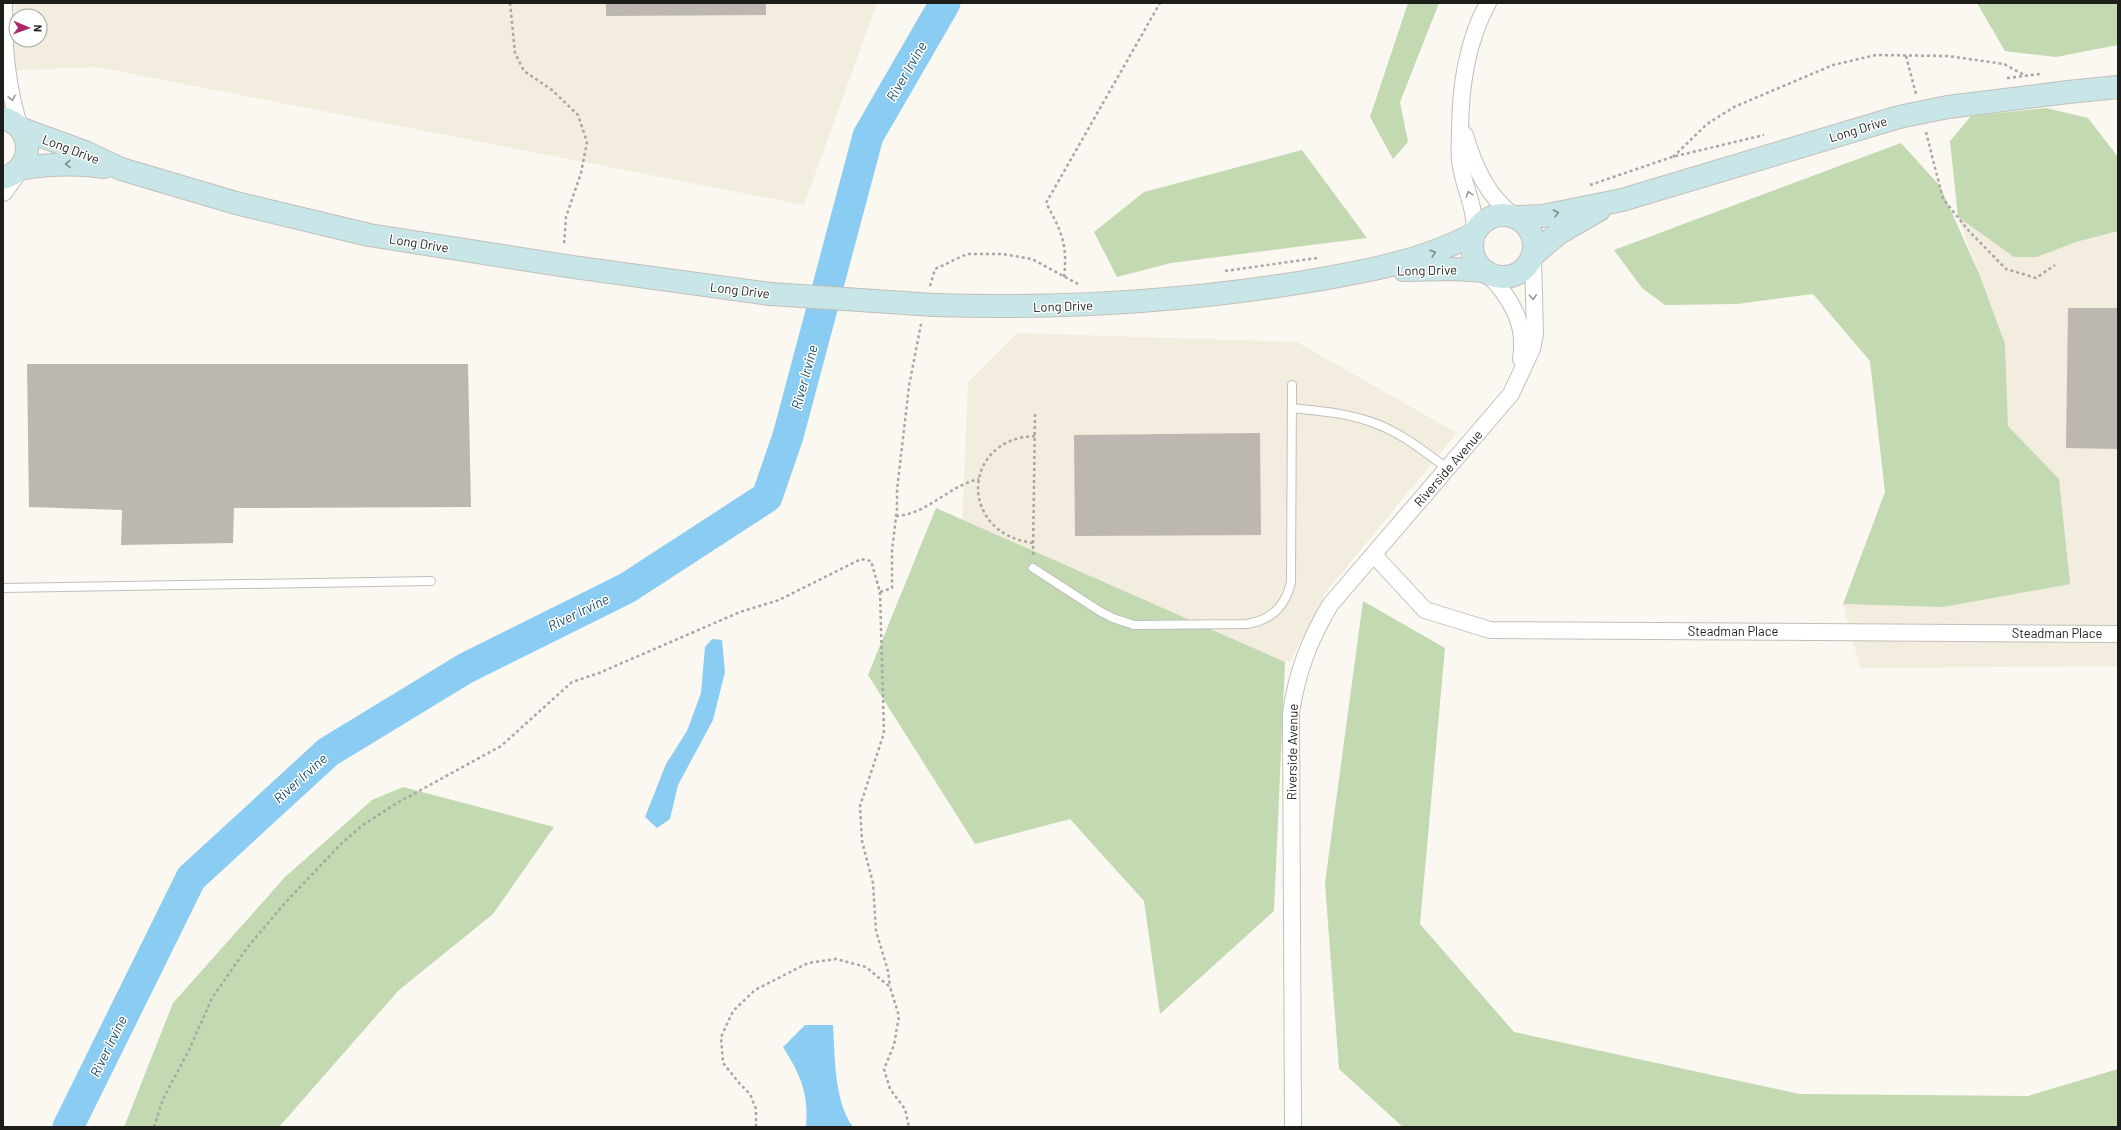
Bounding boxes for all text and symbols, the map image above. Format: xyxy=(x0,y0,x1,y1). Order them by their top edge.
north arrow xyxy=(8,8,48,48)
text: N xyxy=(32,24,45,32)
water label: River Irvine xyxy=(882,38,930,104)
one-way arrow xyxy=(7,95,15,102)
street label: Long Drive xyxy=(1827,113,1889,145)
street label: Long Drive xyxy=(40,131,102,167)
one-way arrow xyxy=(65,160,71,169)
one-way arrow xyxy=(1465,190,1474,197)
one-way arrow xyxy=(1553,209,1559,217)
street label: Long Drive xyxy=(388,230,450,256)
one-way arrow xyxy=(1430,249,1437,257)
street label: Long Drive xyxy=(1397,261,1457,279)
street label: Long Drive xyxy=(709,278,771,302)
one-way arrow xyxy=(1529,294,1538,300)
street label: Long Drive xyxy=(1033,297,1093,315)
water label: River Irvine xyxy=(787,343,821,411)
street label: Riverside Avenue xyxy=(1410,426,1486,510)
water label: River Irvine xyxy=(545,590,611,634)
street label: Steadman Place xyxy=(1688,623,1778,639)
street label: Steadman Place xyxy=(2012,625,2102,641)
street label: Riverside Avenue xyxy=(1283,704,1301,800)
water label: River Irvine xyxy=(270,750,330,806)
water label: River Irvine xyxy=(86,1013,130,1079)

